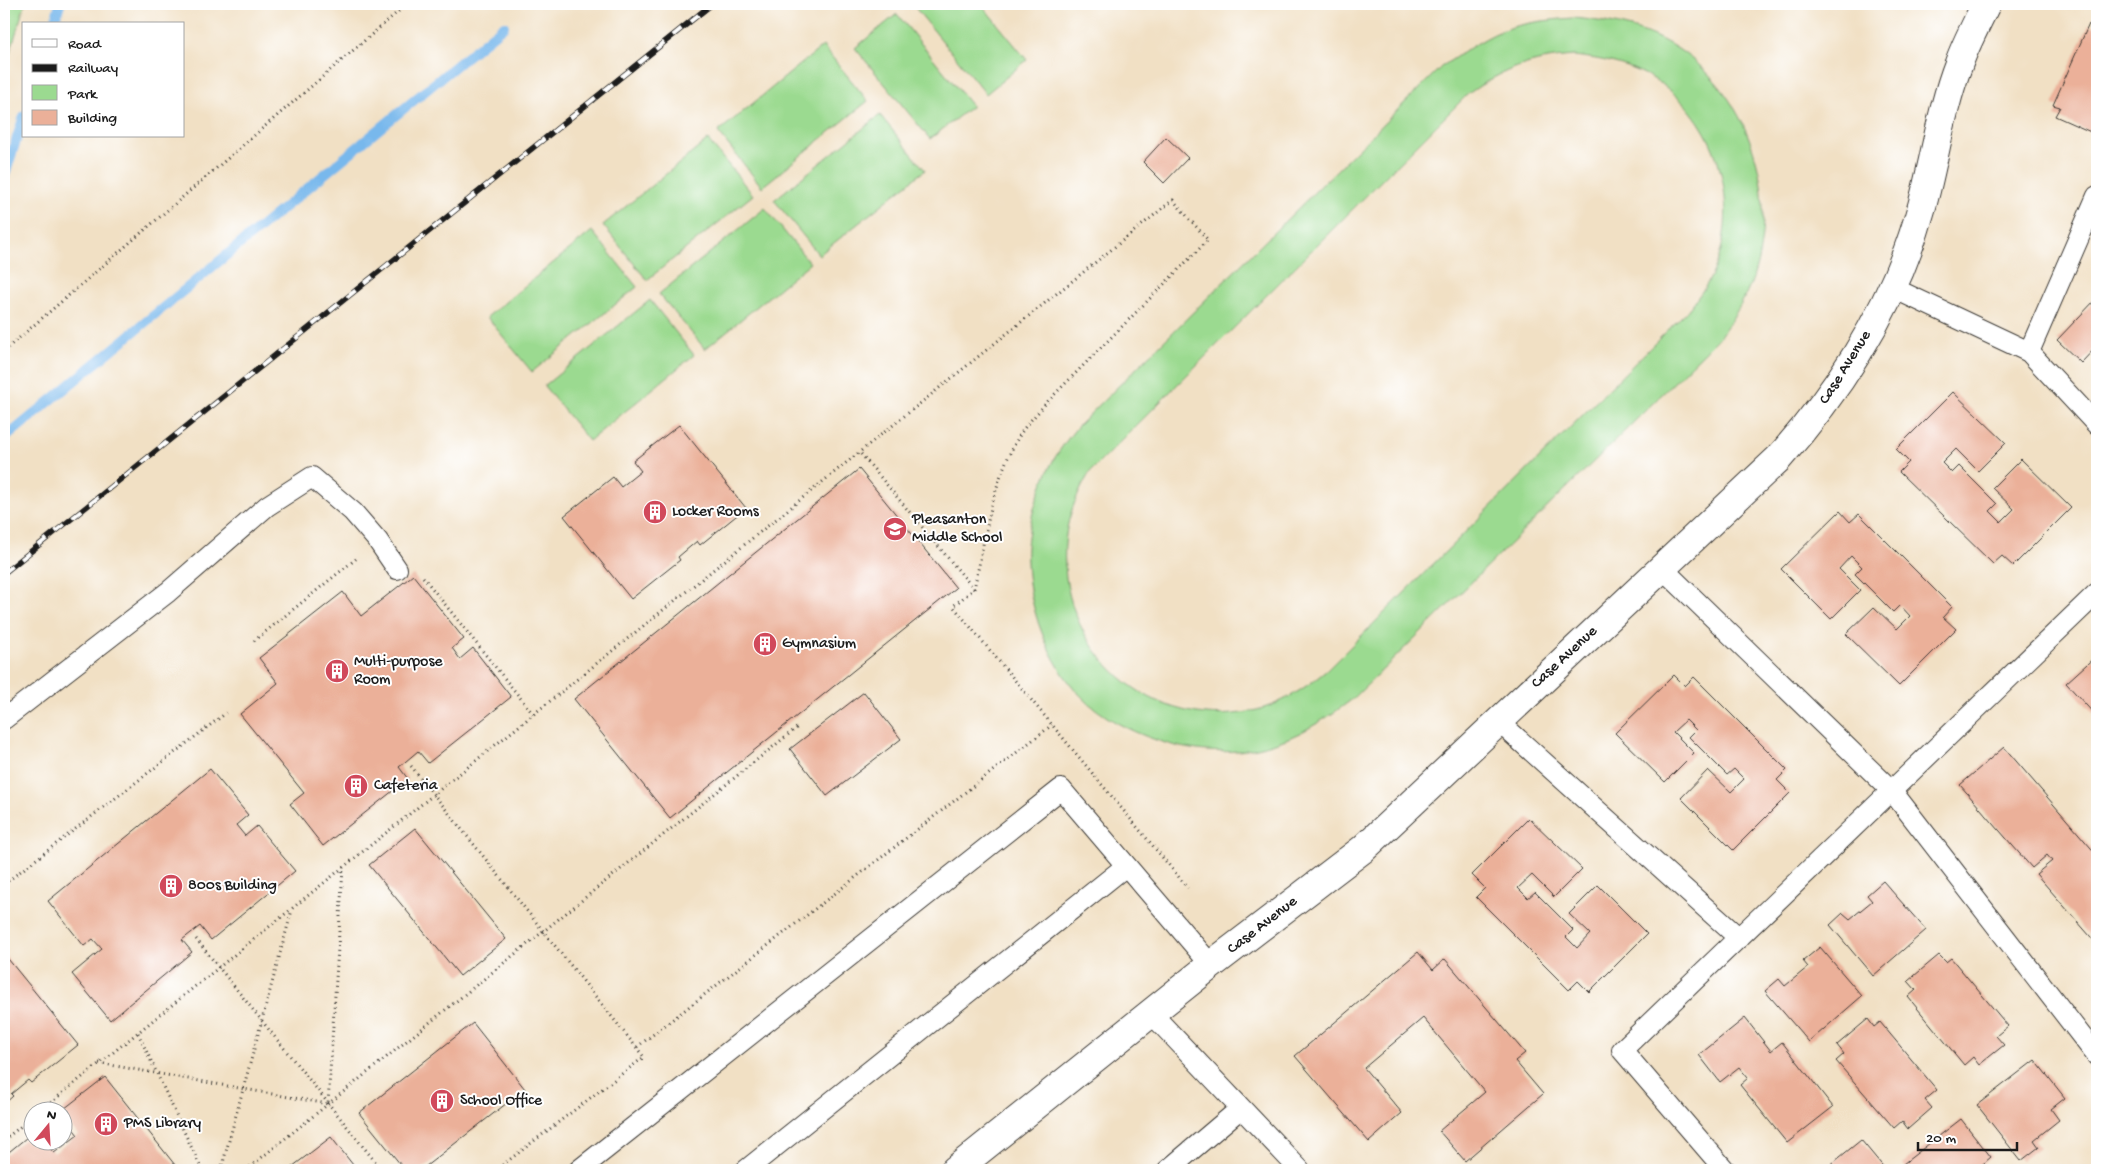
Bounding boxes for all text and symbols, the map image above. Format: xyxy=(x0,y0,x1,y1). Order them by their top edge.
legend xyxy=(22,22,185,138)
text: Road xyxy=(68,36,102,54)
text: Railway xyxy=(68,60,119,78)
text: Park xyxy=(67,86,98,104)
text: Building xyxy=(67,110,117,128)
street label: Case Avenue xyxy=(1816,327,1877,408)
building icon: Locker Rooms xyxy=(642,499,668,525)
place label: Locker Rooms xyxy=(672,503,760,522)
place label: Pleasanton Middle School xyxy=(911,511,1002,548)
school or university icon: Pleasanton Middle School xyxy=(882,516,908,542)
street label: Case Avenue xyxy=(1528,622,1603,693)
building icon: Gymnasium xyxy=(752,631,778,657)
place label: Gymnasium xyxy=(782,635,857,654)
place label: Multi-purpose Room xyxy=(354,653,443,690)
building icon: Multi-purpose Room xyxy=(324,658,350,684)
building icon: Cafeteria xyxy=(343,773,369,799)
place label: Cafeteria xyxy=(374,777,439,796)
building icon: 800s Building xyxy=(158,873,184,899)
place label: 800s Building xyxy=(188,877,277,896)
street label: Case Avenue xyxy=(1224,892,1302,959)
building icon: School Office xyxy=(429,1088,455,1114)
place label: School Office xyxy=(460,1092,543,1111)
north arrow xyxy=(22,1102,72,1152)
text: N xyxy=(44,1107,58,1126)
building icon: PMS Library xyxy=(93,1111,119,1137)
place label: PMS Library xyxy=(123,1115,201,1134)
scale bar xyxy=(1918,1119,2017,1151)
text: 20 m xyxy=(1926,1130,1956,1148)

